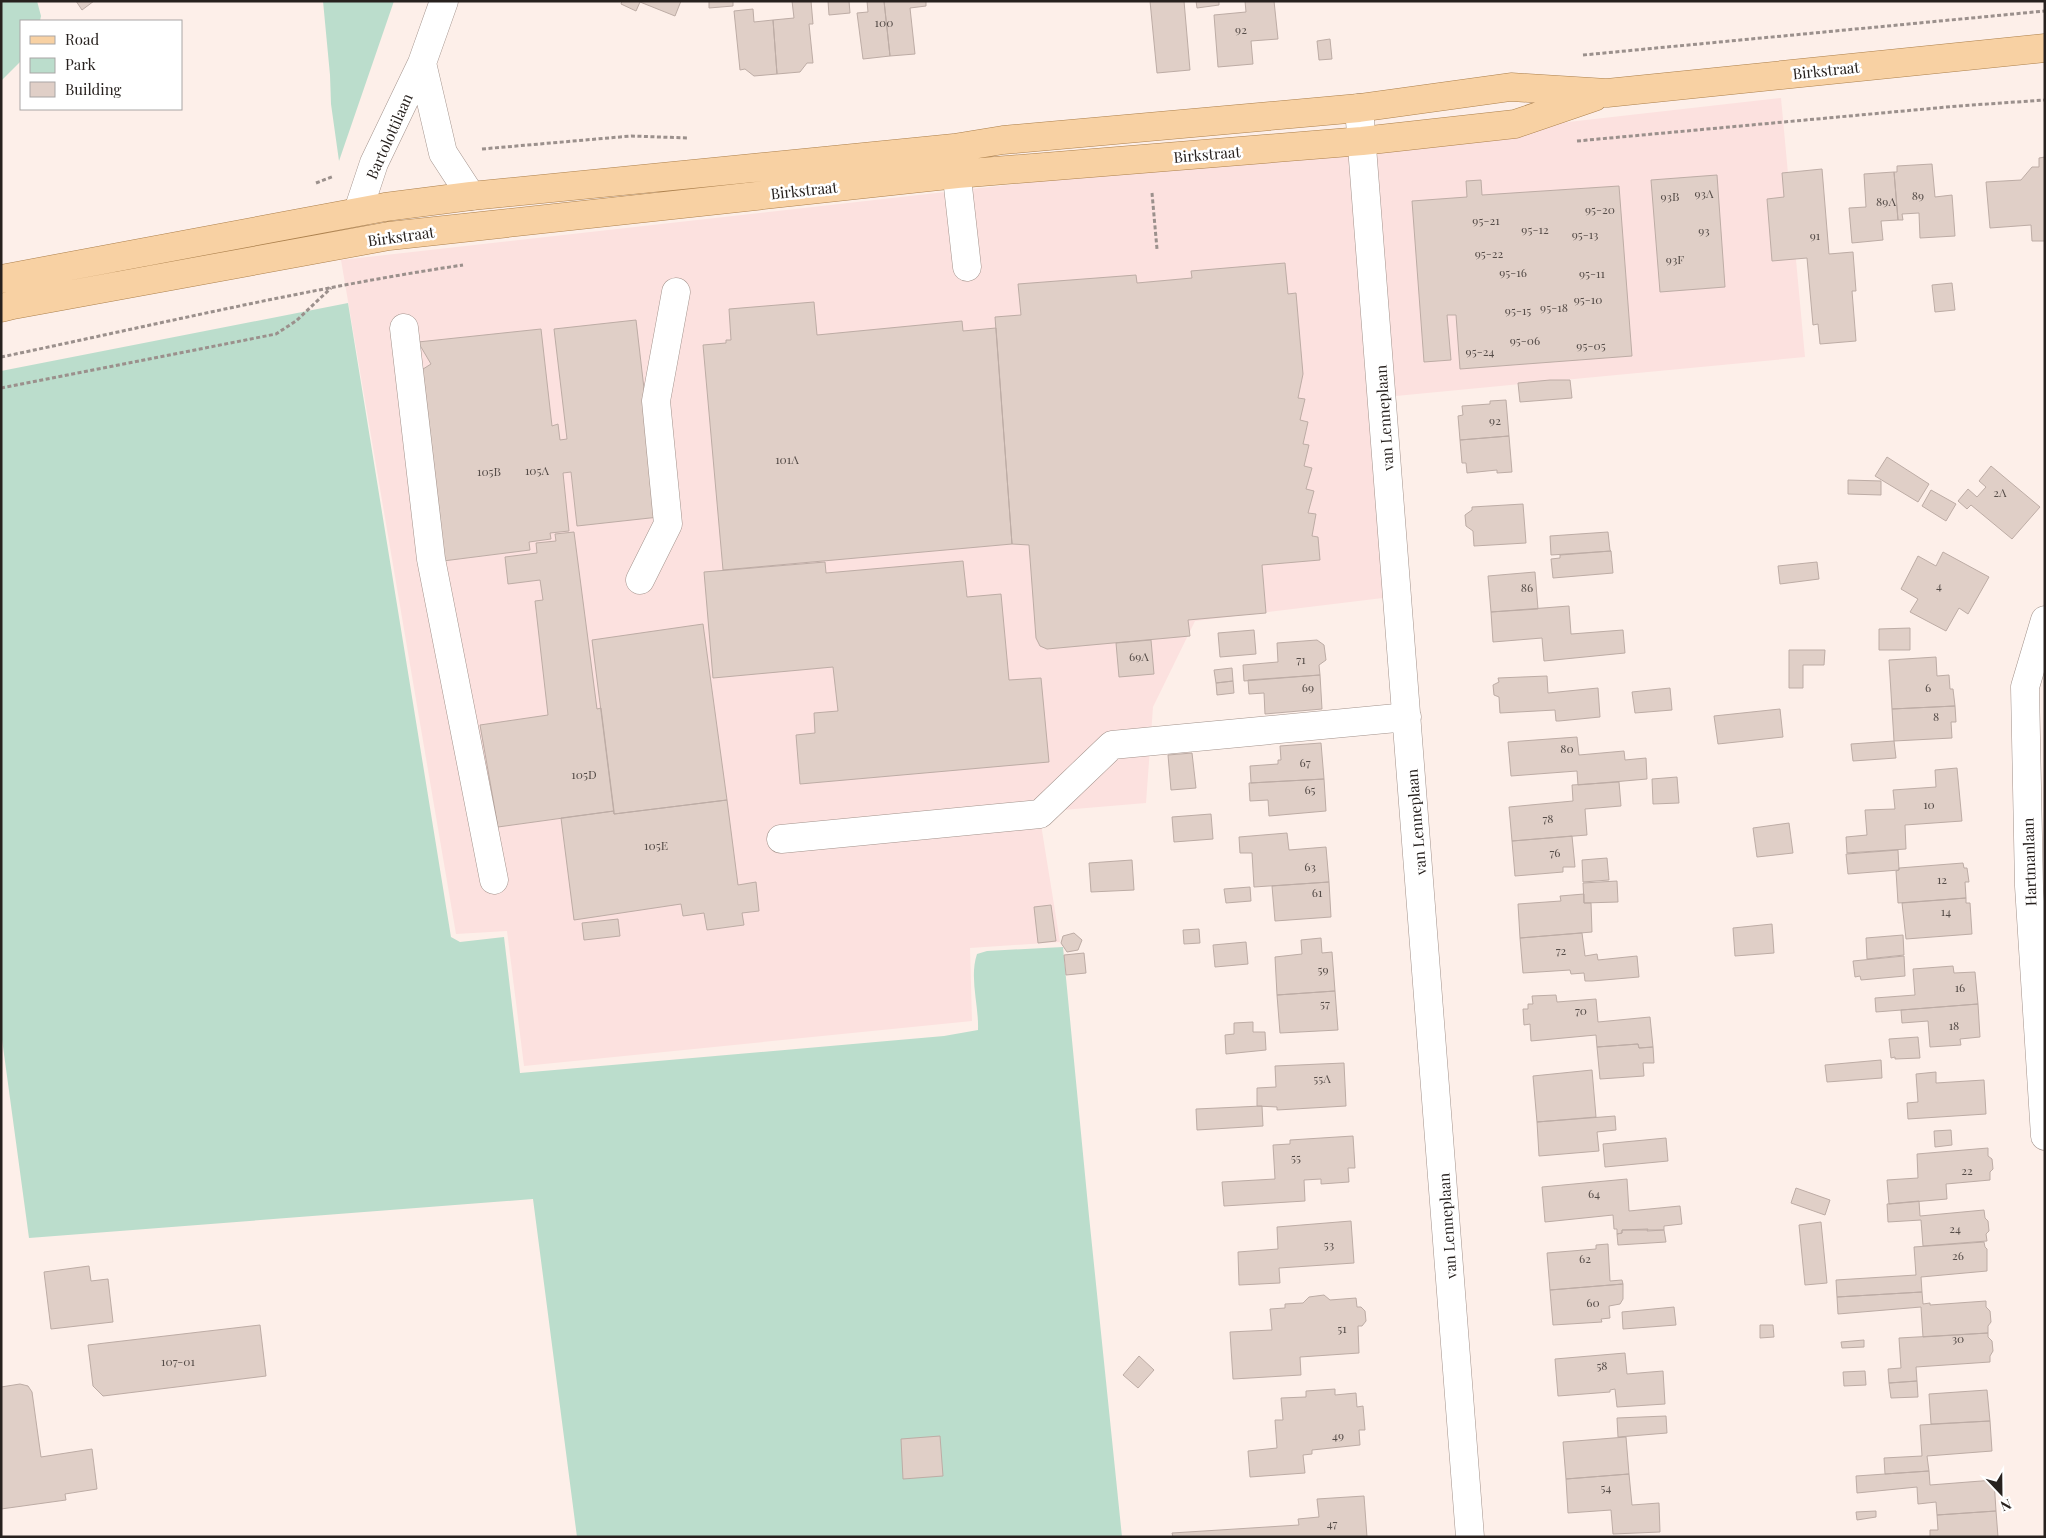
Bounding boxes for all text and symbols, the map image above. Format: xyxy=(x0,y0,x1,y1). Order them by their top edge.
house number: 100 xyxy=(875,14,893,30)
legend xyxy=(20,20,182,110)
house number: 92 xyxy=(1235,21,1247,37)
text: Road xyxy=(65,29,99,49)
text: Park xyxy=(65,54,97,74)
street label: Birkstraat xyxy=(1792,56,1861,83)
text: Building xyxy=(65,79,122,99)
street label: Bartolottilaan xyxy=(361,90,417,182)
street label: Birkstraat xyxy=(1173,141,1242,167)
street label: Birkstraat xyxy=(770,176,839,203)
house number: 93A xyxy=(1694,185,1714,201)
house number: 89 xyxy=(1912,187,1924,203)
house number: 93B xyxy=(1661,188,1680,204)
house number: 89A xyxy=(1876,193,1896,209)
house number: 95-20 xyxy=(1585,201,1615,217)
house number: 95-21 xyxy=(1472,212,1500,228)
street label: Birkstraat xyxy=(366,221,436,251)
house number: 95-12 xyxy=(1521,221,1549,237)
house number: 93 xyxy=(1698,222,1710,238)
house number: 95-13 xyxy=(1572,226,1598,242)
house number: 91 xyxy=(1810,227,1821,243)
house number: 95-22 xyxy=(1475,245,1504,261)
house number: 93F xyxy=(1666,251,1684,267)
house number: 95-16 xyxy=(1499,264,1527,280)
house number: 95-11 xyxy=(1579,265,1606,281)
house number: 95-10 xyxy=(1574,291,1602,307)
house number: 95-18 xyxy=(1540,299,1568,315)
house number: 95-15 xyxy=(1505,302,1531,318)
house number: 95-06 xyxy=(1510,332,1540,348)
house number: 95-05 xyxy=(1576,337,1606,353)
house number: 95-24 xyxy=(1466,343,1494,359)
street label: van Lenneplaan xyxy=(1370,364,1398,473)
house number: 92 xyxy=(1489,412,1501,428)
house number: 101A xyxy=(775,451,799,467)
house number: 105A xyxy=(525,462,550,478)
house number: 105B xyxy=(477,463,501,479)
house number: 2A xyxy=(1993,484,2007,500)
house number: 4 xyxy=(1936,577,1942,593)
house number: 86 xyxy=(1521,579,1533,595)
house number: 69A xyxy=(1129,648,1149,664)
house number: 71 xyxy=(1296,651,1306,667)
house number: 69 xyxy=(1302,679,1314,695)
house number: 6 xyxy=(1925,679,1931,695)
house number: 8 xyxy=(1933,708,1939,724)
house number: 80 xyxy=(1560,740,1574,756)
house number: 67 xyxy=(1299,754,1311,770)
house number: 105D xyxy=(571,766,597,782)
street label: van Lenneplaan xyxy=(1401,768,1431,877)
house number: 65 xyxy=(1304,781,1316,797)
house number: 10 xyxy=(1923,796,1935,812)
house number: 78 xyxy=(1542,810,1554,826)
street label: Hartmanlaan xyxy=(2017,817,2041,907)
house number: 105E xyxy=(644,837,668,853)
house number: 76 xyxy=(1549,844,1561,860)
house number: 63 xyxy=(1304,858,1316,874)
house number: 12 xyxy=(1937,871,1947,887)
house number: 61 xyxy=(1312,884,1323,900)
house number: 14 xyxy=(1941,903,1951,919)
house number: 72 xyxy=(1556,942,1567,958)
house number: 59 xyxy=(1317,961,1329,977)
house number: 16 xyxy=(1955,979,1965,995)
house number: 57 xyxy=(1320,995,1330,1011)
house number: 70 xyxy=(1575,1002,1587,1018)
house number: 18 xyxy=(1949,1017,1959,1033)
house number: 55A xyxy=(1313,1070,1331,1086)
house number: 55 xyxy=(1291,1149,1301,1165)
house number: 22 xyxy=(1961,1162,1973,1178)
street label: van Lenneplaan xyxy=(1433,1172,1461,1281)
house number: 64 xyxy=(1588,1185,1600,1201)
house number: 24 xyxy=(1949,1220,1961,1236)
house number: 53 xyxy=(1324,1236,1334,1252)
house number: 26 xyxy=(1952,1247,1964,1263)
house number: 62 xyxy=(1579,1250,1591,1266)
house number: 60 xyxy=(1586,1294,1600,1310)
house number: 51 xyxy=(1337,1320,1347,1336)
house number: 30 xyxy=(1952,1330,1964,1346)
house number: 107-01 xyxy=(161,1353,196,1369)
house number: 58 xyxy=(1596,1357,1608,1373)
house number: 49 xyxy=(1332,1427,1344,1443)
north arrow xyxy=(1976,1468,2026,1518)
house number: 54 xyxy=(1601,1479,1612,1495)
text: N xyxy=(1998,1495,2014,1516)
house number: 47 xyxy=(1327,1515,1337,1531)

